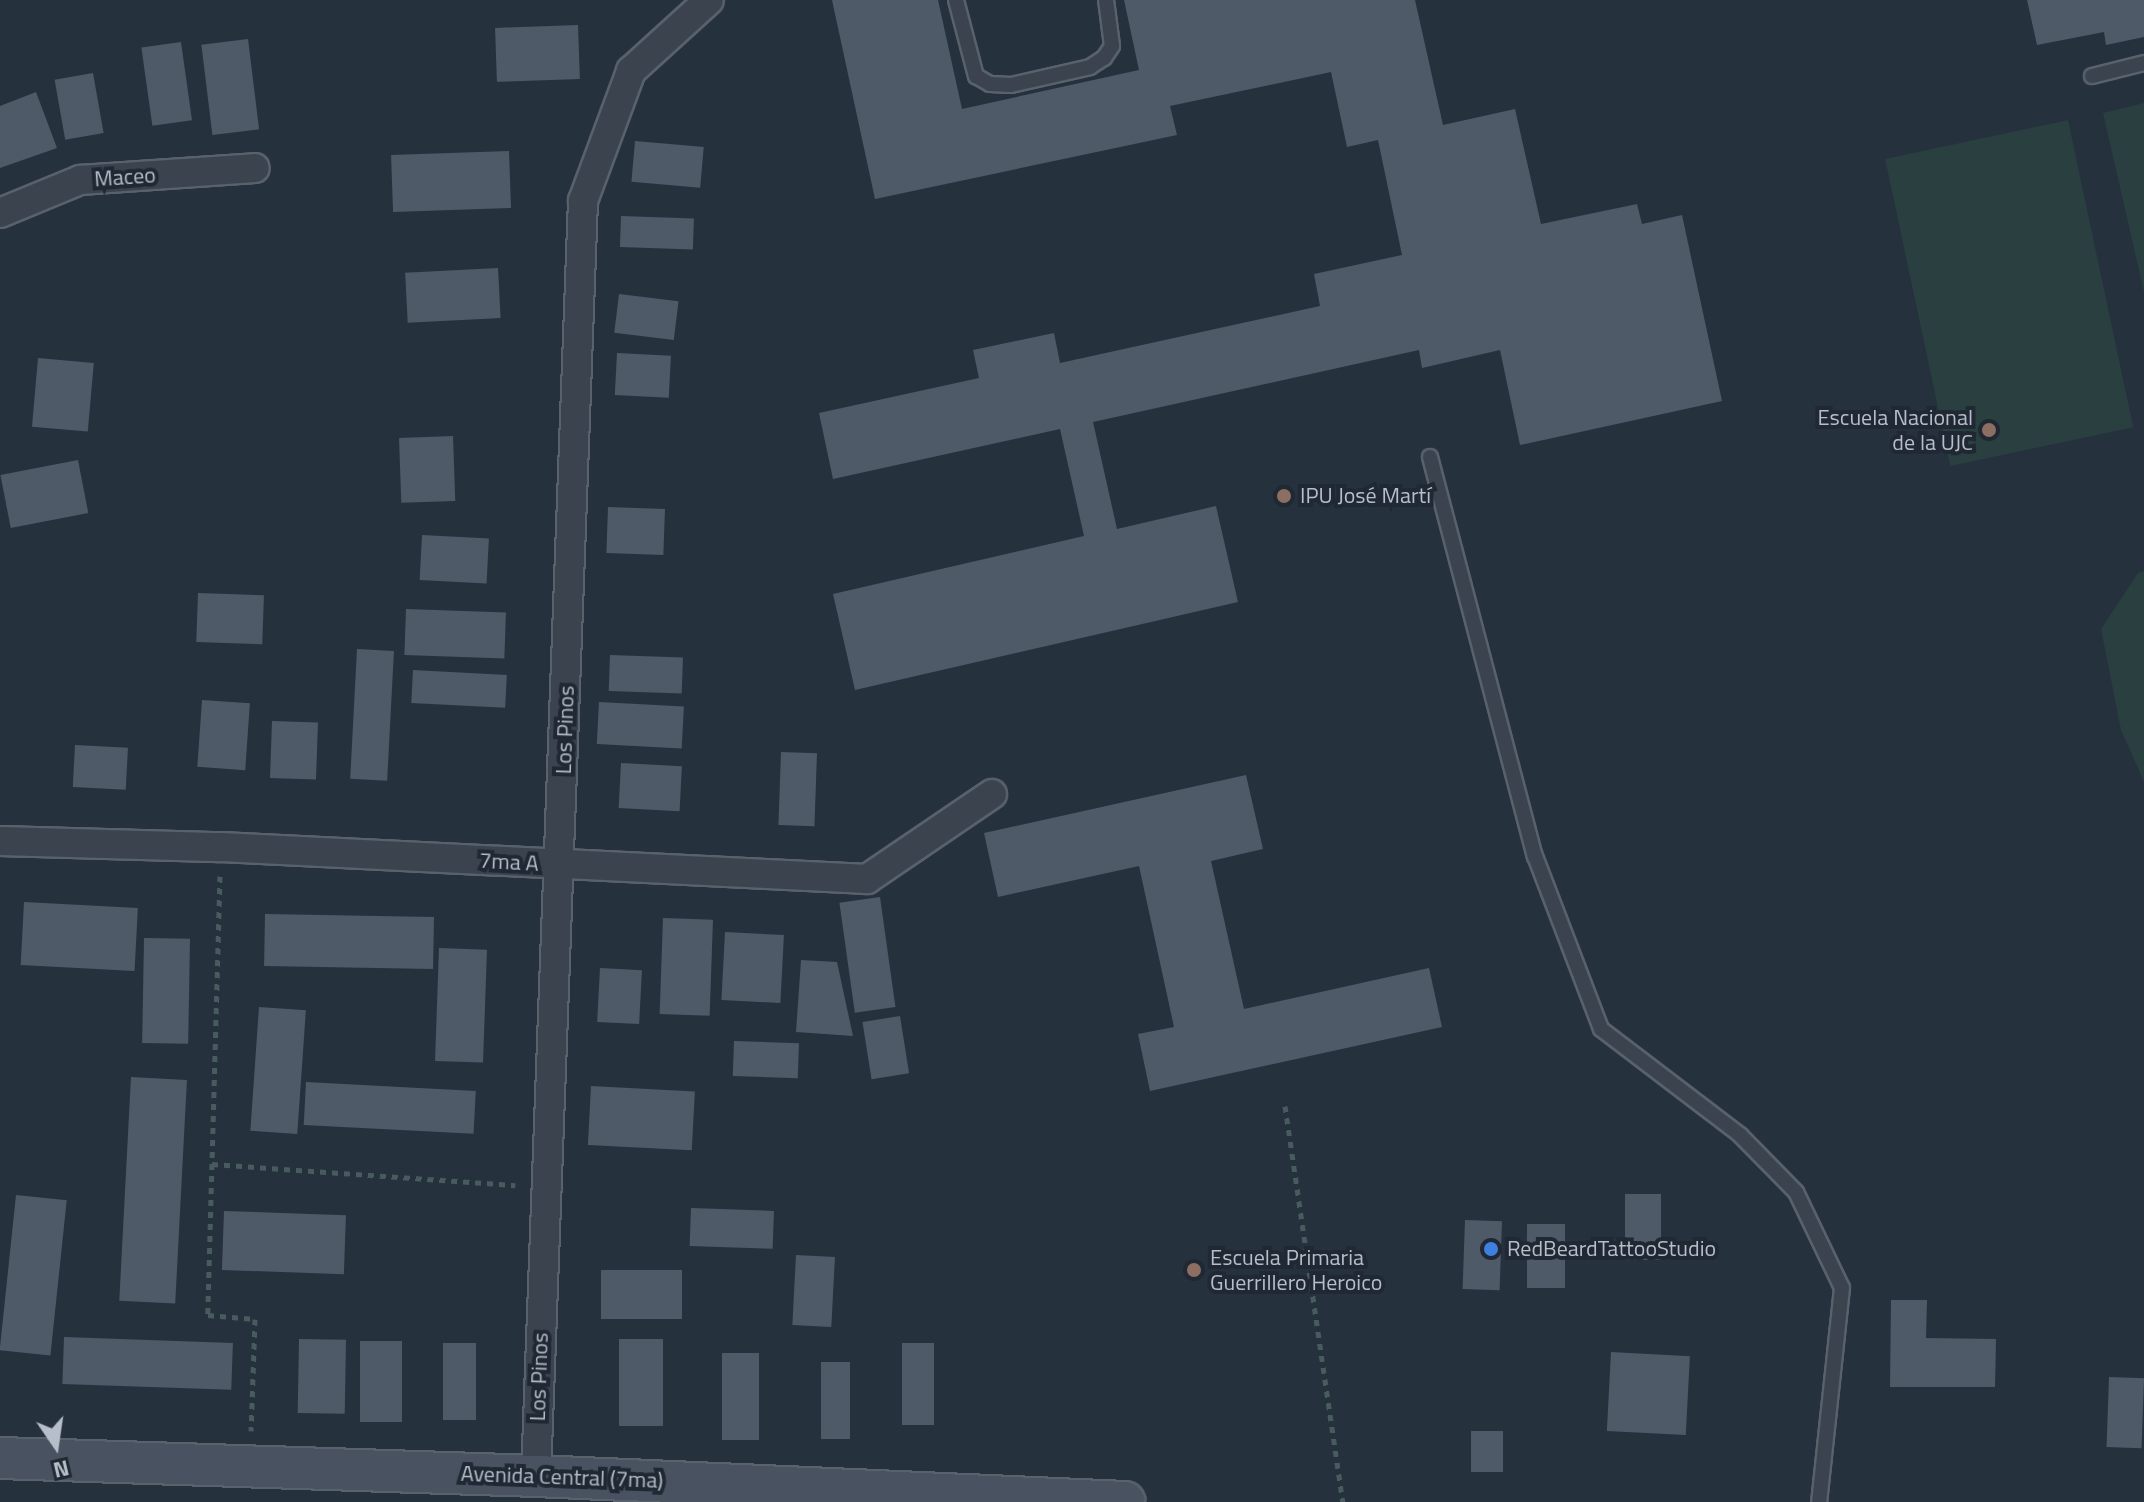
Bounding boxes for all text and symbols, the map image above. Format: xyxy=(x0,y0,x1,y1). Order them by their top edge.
street label: Maceo xyxy=(93,162,157,192)
place label: Escuela Nacional de la UJC xyxy=(1817,404,1973,456)
marker: Escuela Nacional de la UJC xyxy=(1980,421,1998,439)
place label: IPU José Martí xyxy=(1300,483,1431,509)
marker: IPU José Martí xyxy=(1275,487,1293,505)
street label: Los Pinos xyxy=(550,685,580,775)
street label: 7ma A xyxy=(479,847,539,877)
place label: RedBeardTattooStudio xyxy=(1507,1236,1716,1262)
marker: RedBeardTattooStudio xyxy=(1482,1240,1500,1258)
place label: Escuela Primaria Guerrillero Heroico xyxy=(1210,1244,1382,1296)
marker: Escuela Primaria Guerrillero Heroico xyxy=(1185,1261,1203,1279)
street label: Los Pinos xyxy=(524,1332,554,1422)
north arrow xyxy=(16,1406,96,1486)
text: N xyxy=(50,1451,73,1488)
street label: Avenida Central (7ma) xyxy=(460,1460,664,1494)

